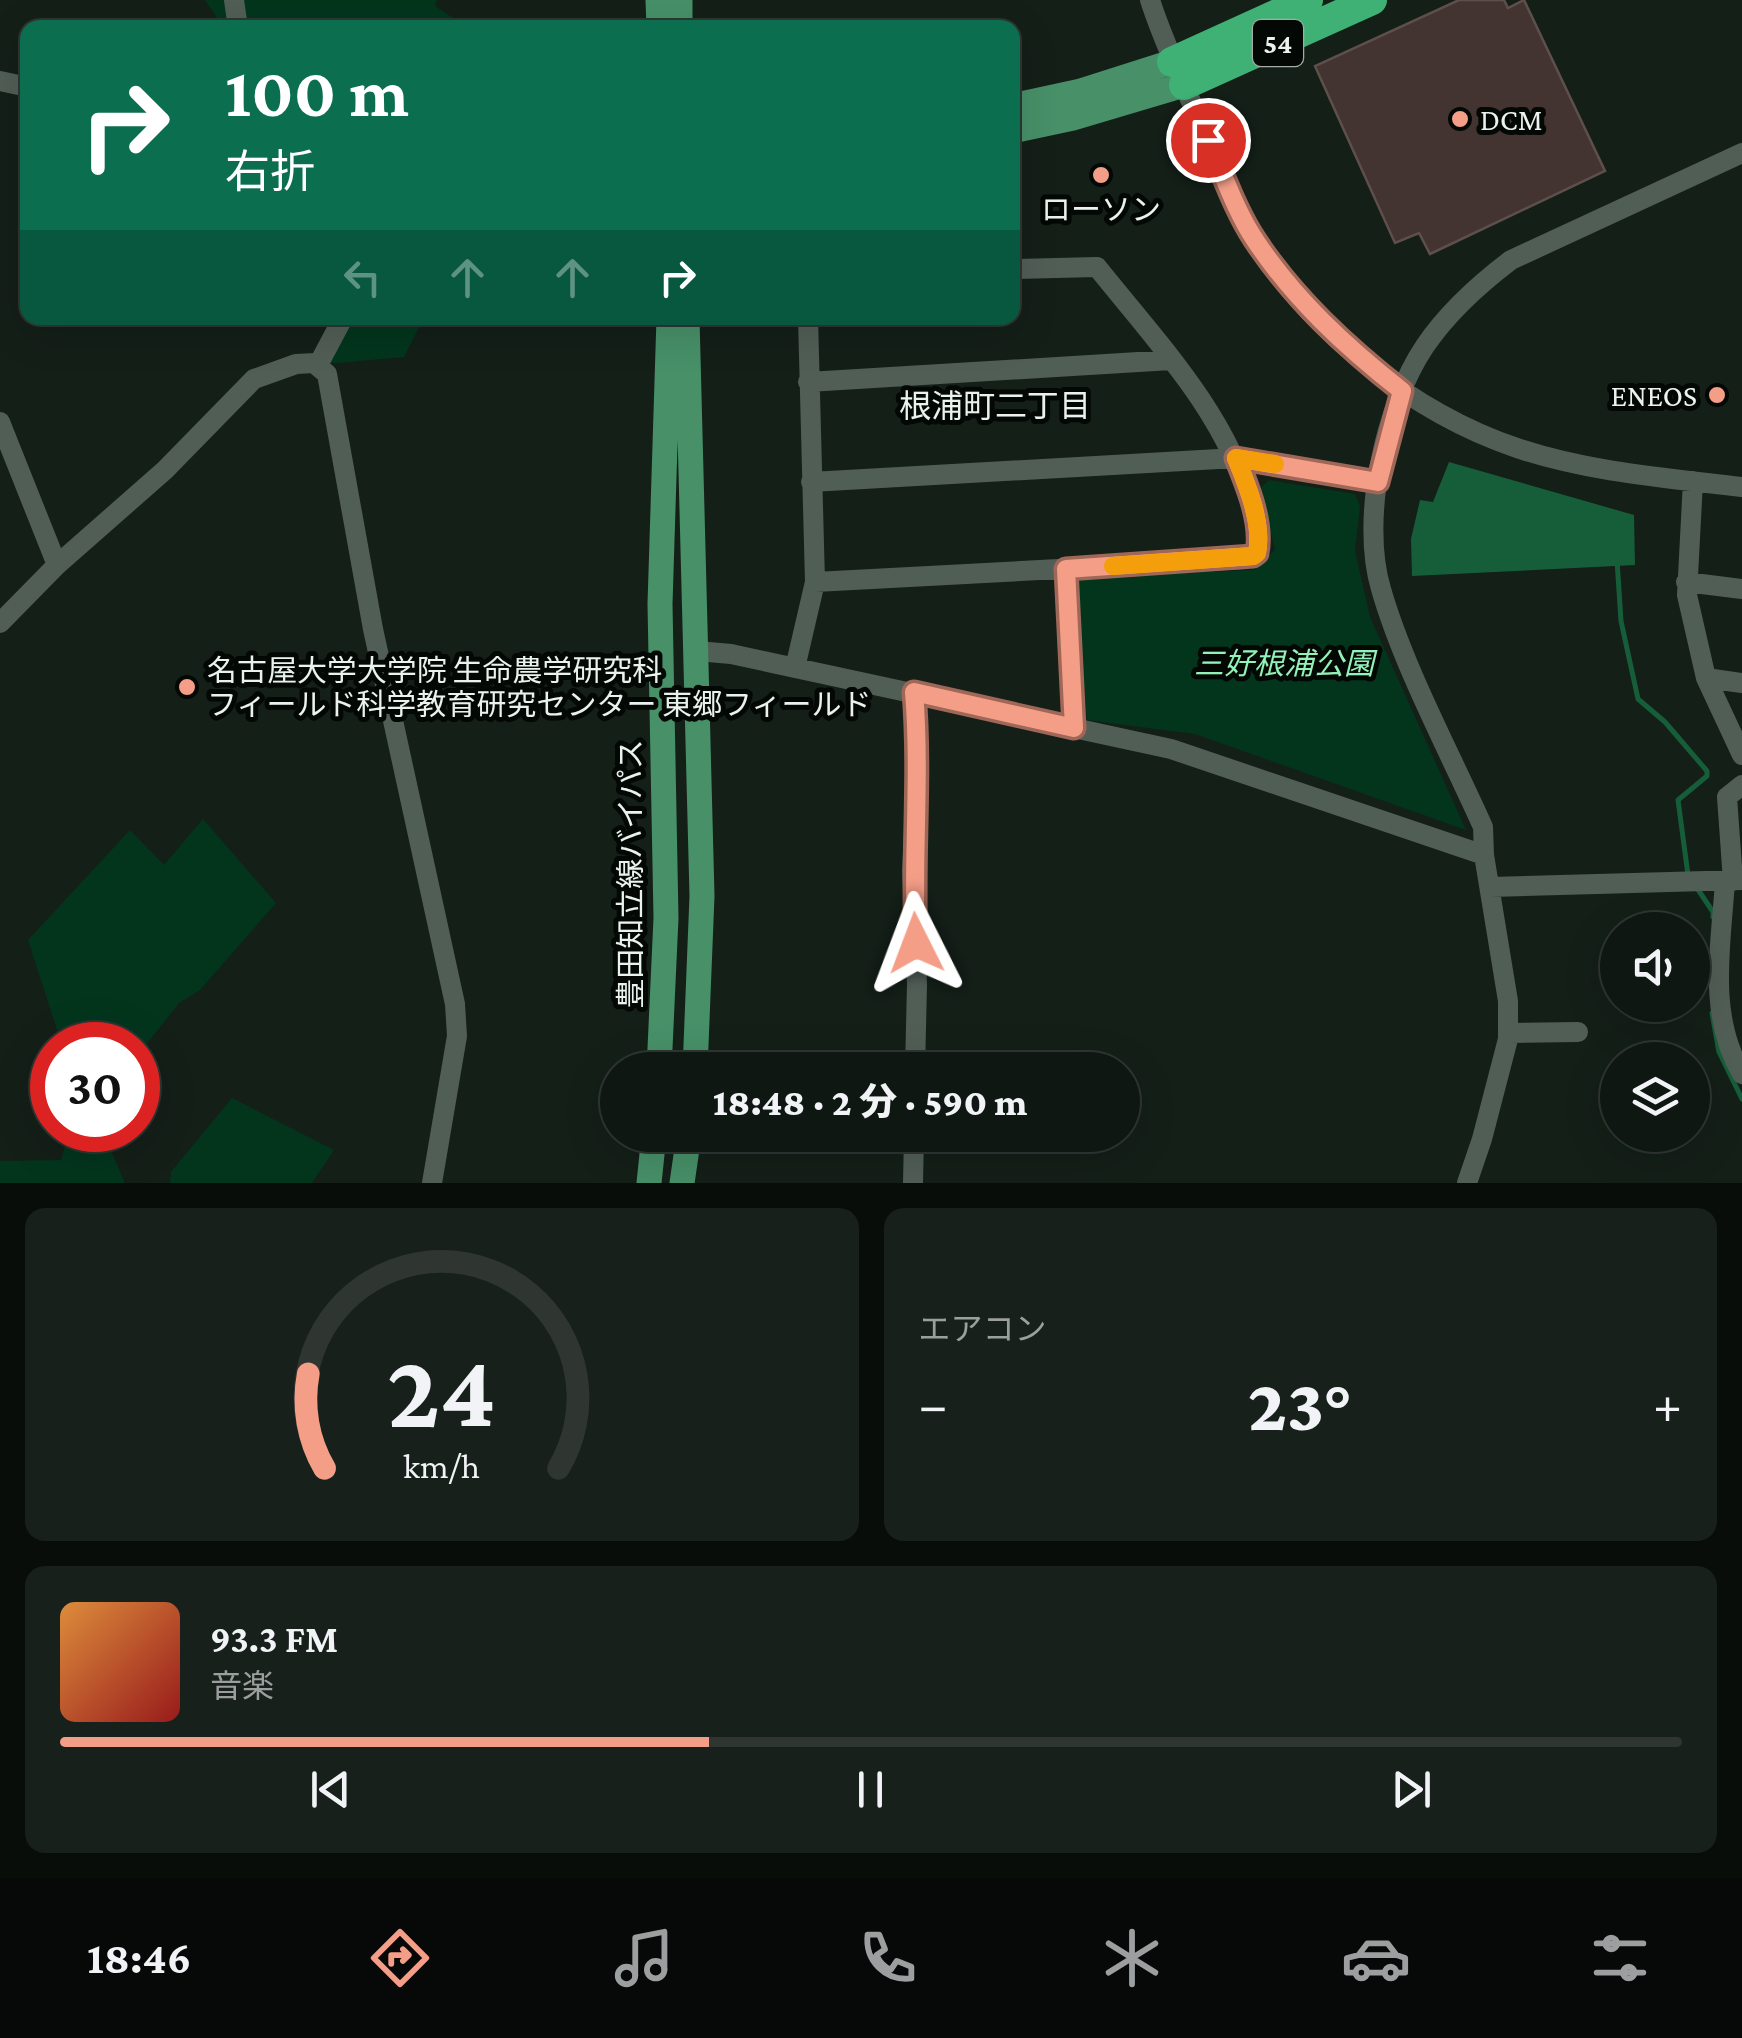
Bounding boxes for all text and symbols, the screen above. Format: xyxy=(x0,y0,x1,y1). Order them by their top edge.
road number: 54 xyxy=(1253,20,1303,66)
text: 100 m xyxy=(225,53,409,131)
icon: right xyxy=(60,60,190,190)
pin xyxy=(1166,98,1251,183)
place label: DCM xyxy=(1480,103,1543,136)
marker: DCM xyxy=(1449,108,1471,130)
icon: arrive xyxy=(1181,113,1236,168)
text: 右折 xyxy=(225,147,315,197)
marker: ローソン xyxy=(1090,164,1112,186)
place label: ローソン xyxy=(1041,193,1161,226)
icon: left xyxy=(335,250,390,305)
icon: ahead xyxy=(440,250,495,305)
icon: ahead xyxy=(545,250,600,305)
icon: right xyxy=(650,250,705,305)
place label: ENEOS xyxy=(1611,379,1697,412)
marker: ENEOS xyxy=(1706,384,1728,406)
district label: 根浦町二丁目 xyxy=(899,388,1091,424)
park label: 三好根浦公園 xyxy=(1194,647,1378,680)
place label: 名古屋大学大学院 生命農学研究科 フィールド科学教育研究センター 東郷フィールド xyxy=(207,654,871,721)
marker: 名古屋大学大学院 生命農学研究科 フィールド科学教育研究センター 東郷フィールド xyxy=(176,676,198,698)
street label: 豊田知立線バイパス xyxy=(614,739,647,1009)
position arrow xyxy=(864,891,968,995)
map controls xyxy=(1600,912,1710,1152)
button: sound xyxy=(1600,912,1710,1022)
speed limit sign: 30 xyxy=(30,1022,160,1152)
button: layers xyxy=(1600,1042,1710,1152)
text: 18:48 · 2 分 · 590 m xyxy=(713,1081,1027,1123)
text: エアコン xyxy=(919,1311,1047,1347)
text: 24 xyxy=(387,1333,496,1448)
text: 23° xyxy=(1248,1363,1353,1446)
text: − xyxy=(919,1374,948,1435)
text: + xyxy=(1653,1374,1682,1435)
text: km/h xyxy=(403,1446,480,1486)
text: 93.3 FM xyxy=(210,1618,338,1660)
text: 音楽 xyxy=(210,1668,274,1704)
icon: previous xyxy=(303,1762,358,1817)
icon: pause xyxy=(843,1762,898,1817)
icon: next xyxy=(1384,1762,1439,1817)
icon: directions xyxy=(365,1923,435,1993)
icon: music xyxy=(609,1923,679,1993)
icon: phone xyxy=(853,1923,923,1993)
icon: climate xyxy=(1097,1923,1167,1993)
icon: car xyxy=(1341,1923,1411,1993)
icon: filters xyxy=(1585,1923,1655,1993)
text: 18:46 xyxy=(87,1933,191,1983)

